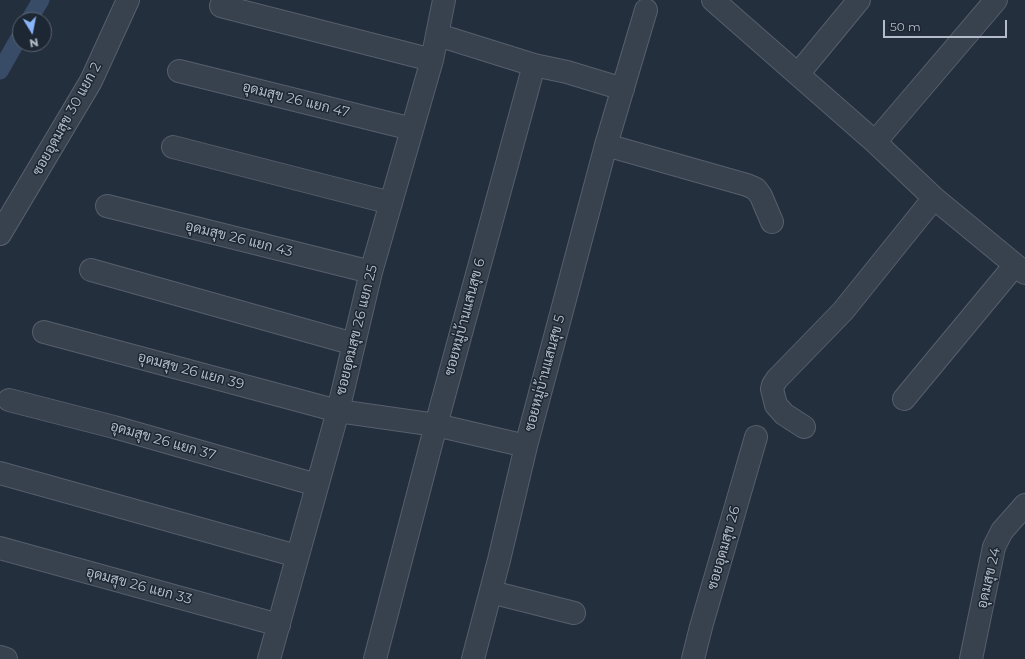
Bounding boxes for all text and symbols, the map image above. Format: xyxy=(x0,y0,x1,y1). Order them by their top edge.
north arrow xyxy=(12,12,52,52)
scale bar xyxy=(885,12,1009,38)
text: 50 m xyxy=(890,19,921,34)
text: N xyxy=(28,35,40,50)
street label: ซอยอุดมสุข 30 แยก 2 xyxy=(29,60,105,178)
street label: อุดมสุข 26 แยก 47 xyxy=(241,79,351,121)
street label: อุดมสุข 26 แยก 43 xyxy=(184,218,294,260)
street label: ซอยหมู่บ้านแสนสุข 6 xyxy=(441,256,489,378)
street label: ซอยอุดมสุข 26 แยก 25 xyxy=(333,263,381,397)
street label: ซอยหมู่บ้านแสนสุข 5 xyxy=(521,313,569,433)
street label: อุดมสุข 26 แยก 39 xyxy=(136,349,246,393)
street label: อุดมสุข 26 แยก 37 xyxy=(108,418,218,464)
street label: ซอยอุดมสุข 26 xyxy=(704,504,744,592)
street label: อุดมสุข 24 xyxy=(974,546,1004,610)
street label: อุดมสุข 26 แยก 33 xyxy=(84,564,194,608)

